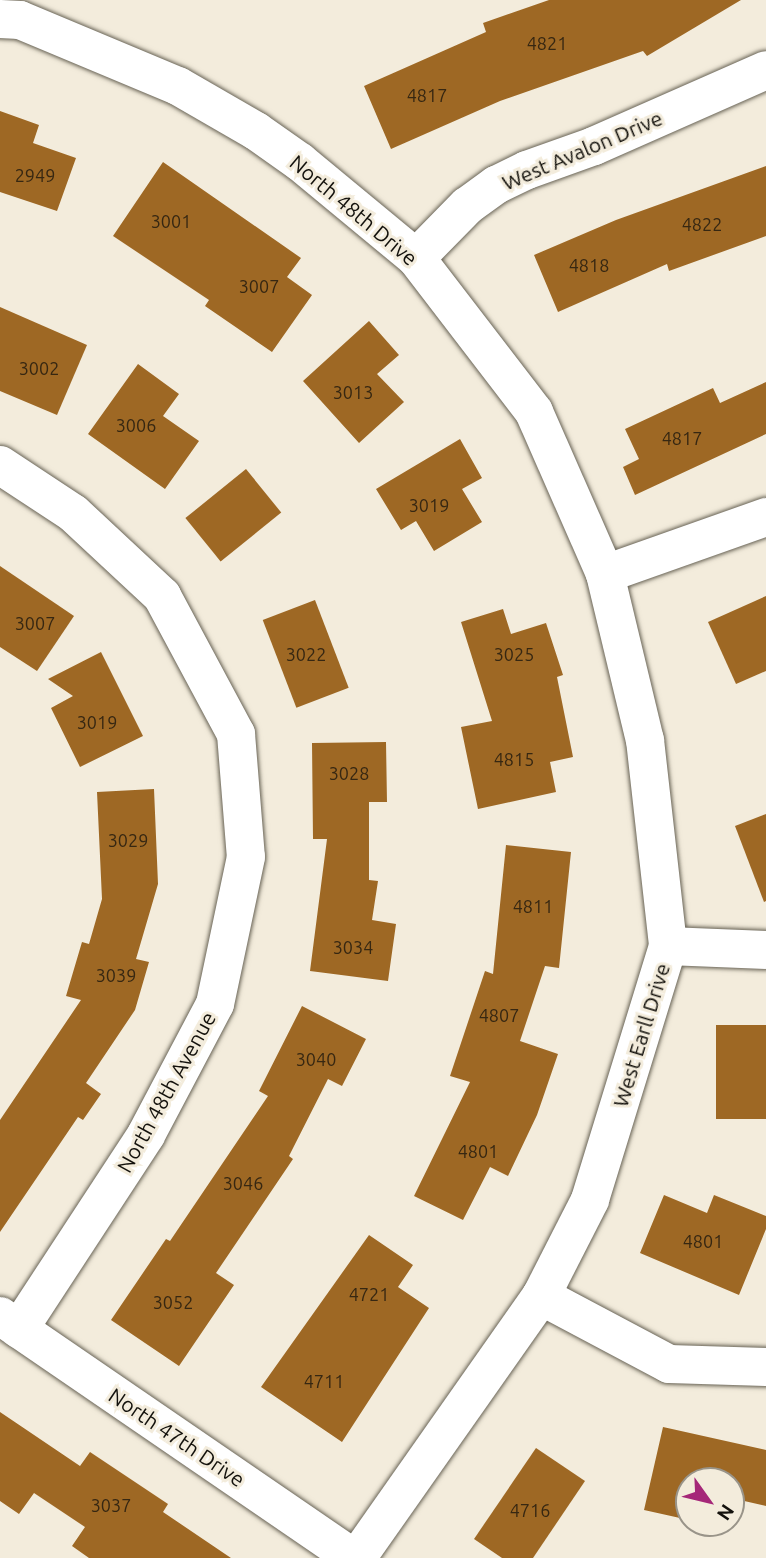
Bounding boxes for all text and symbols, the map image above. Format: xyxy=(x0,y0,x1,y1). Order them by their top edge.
house number: 4821 xyxy=(527,32,567,54)
house number: 4817 xyxy=(407,84,447,106)
street label: West Avalon Drive xyxy=(498,105,666,195)
street label: North 48th Drive xyxy=(285,149,423,271)
house number: 2949 xyxy=(15,164,55,186)
house number: 3001 xyxy=(151,210,191,232)
house number: 4822 xyxy=(682,213,722,235)
house number: 4818 xyxy=(569,254,609,276)
house number: 3007 xyxy=(239,275,279,297)
house number: 3002 xyxy=(19,357,59,379)
house number: 3013 xyxy=(333,381,373,403)
house number: 3006 xyxy=(116,414,156,436)
house number: 4817 xyxy=(662,427,702,449)
house number: 3019 xyxy=(409,494,449,516)
house number: 3007 xyxy=(15,612,55,634)
house number: 3022 xyxy=(286,643,326,665)
house number: 3025 xyxy=(494,643,534,665)
house number: 3019 xyxy=(77,711,117,733)
house number: 4815 xyxy=(494,748,534,770)
house number: 3028 xyxy=(329,762,369,784)
house number: 3029 xyxy=(108,829,148,851)
house number: 4811 xyxy=(513,895,553,917)
house number: 3034 xyxy=(333,936,373,958)
street label: West Earll Drive xyxy=(607,960,675,1110)
house number: 3039 xyxy=(96,964,136,986)
house number: 4807 xyxy=(479,1004,519,1026)
street label: North 48th Avenue xyxy=(111,1007,221,1177)
house number: 3040 xyxy=(296,1048,336,1070)
house number: 4801 xyxy=(458,1140,498,1162)
house number: 3046 xyxy=(223,1172,263,1194)
house number: 4801 xyxy=(683,1230,723,1252)
house number: 4721 xyxy=(349,1283,389,1305)
house number: 3052 xyxy=(153,1291,193,1313)
house number: 4711 xyxy=(304,1370,344,1392)
street label: North 47th Drive xyxy=(104,1382,250,1492)
north arrow xyxy=(675,1467,745,1537)
house number: 3037 xyxy=(91,1494,131,1516)
house number: 4716 xyxy=(510,1499,550,1521)
text: N xyxy=(713,1501,739,1525)

